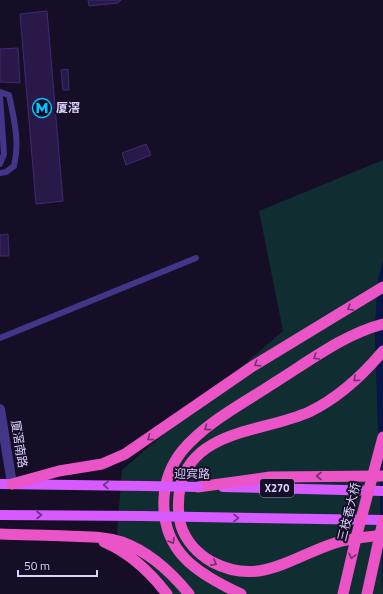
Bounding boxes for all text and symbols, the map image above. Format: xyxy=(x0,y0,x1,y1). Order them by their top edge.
metro station icon: 厦滘 xyxy=(31,97,53,119)
place label: 厦滘 xyxy=(56,98,80,117)
one-way arrow xyxy=(347,303,354,310)
one-way arrow xyxy=(313,352,320,359)
one-way arrow xyxy=(254,359,261,366)
one-way arrow xyxy=(354,374,361,381)
street label: 厦滘南路 xyxy=(6,419,33,469)
one-way arrow xyxy=(205,423,212,430)
one-way arrow xyxy=(148,433,155,440)
street label: 迎宾路 xyxy=(174,464,210,483)
one-way arrow xyxy=(316,472,322,480)
road number: X270 xyxy=(260,479,294,497)
street label: 三枝香大桥 xyxy=(332,480,365,543)
one-way arrow xyxy=(103,481,109,489)
one-way arrow xyxy=(36,511,42,519)
one-way arrow xyxy=(233,514,239,522)
one-way arrow xyxy=(168,537,175,544)
scale bar xyxy=(18,552,97,578)
one-way arrow xyxy=(348,553,356,559)
text: 50 m xyxy=(24,556,50,575)
one-way arrow xyxy=(210,558,218,565)

